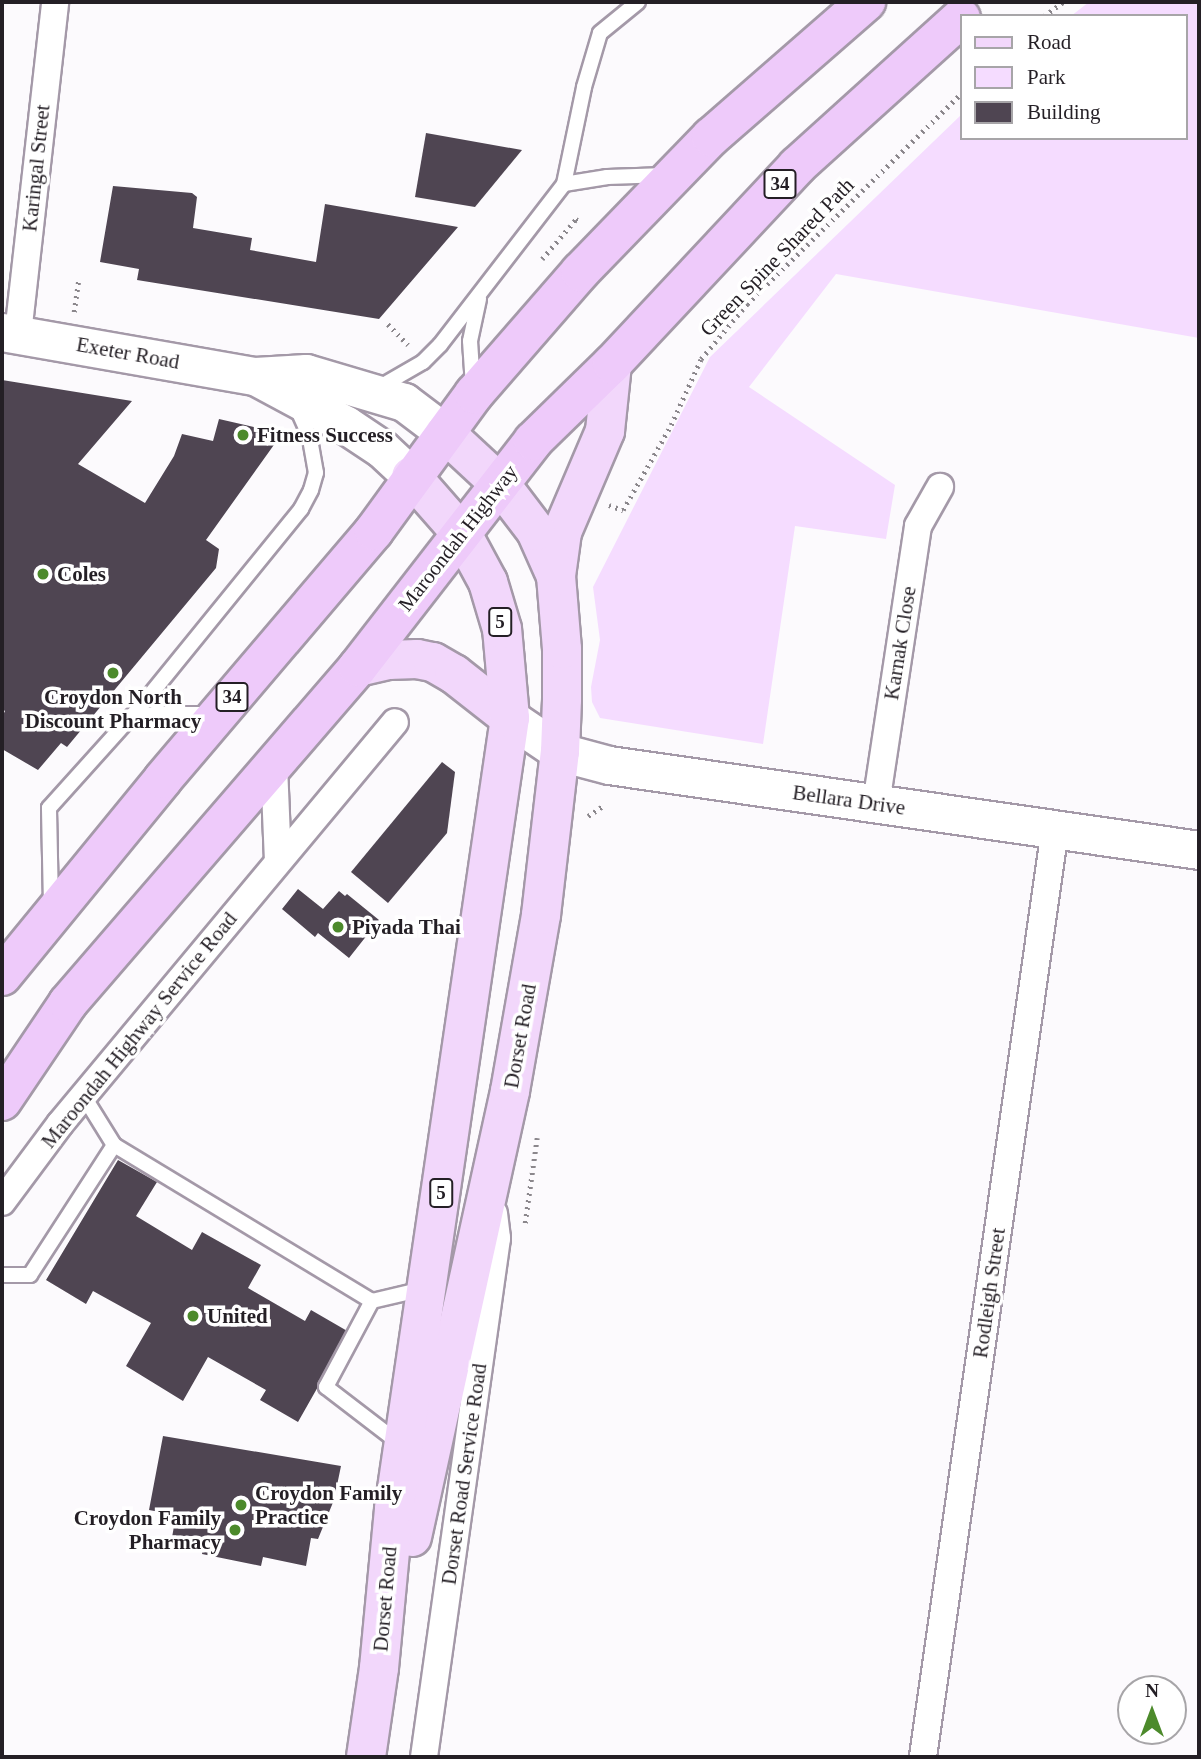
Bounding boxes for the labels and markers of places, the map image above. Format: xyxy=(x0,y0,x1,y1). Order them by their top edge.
place label: Fitness Success xyxy=(257,422,393,448)
marker: Fitness Success xyxy=(235,427,251,443)
place label: Coles xyxy=(57,561,106,587)
marker: Coles xyxy=(35,566,51,582)
marker: Croydon North Discount Pharmacy xyxy=(105,665,121,681)
place label: Croydon North Discount Pharmacy xyxy=(25,684,201,734)
place label: Piyada Thai xyxy=(352,914,461,940)
marker: Piyada Thai xyxy=(330,919,346,935)
place label: United xyxy=(207,1303,268,1329)
marker: United xyxy=(185,1308,201,1324)
place label: Croydon Family Practice xyxy=(255,1480,402,1530)
marker: Croydon Family Practice xyxy=(233,1497,249,1513)
place label: Croydon Family Pharmacy xyxy=(74,1505,221,1555)
marker: Croydon Family Pharmacy xyxy=(227,1522,243,1538)

